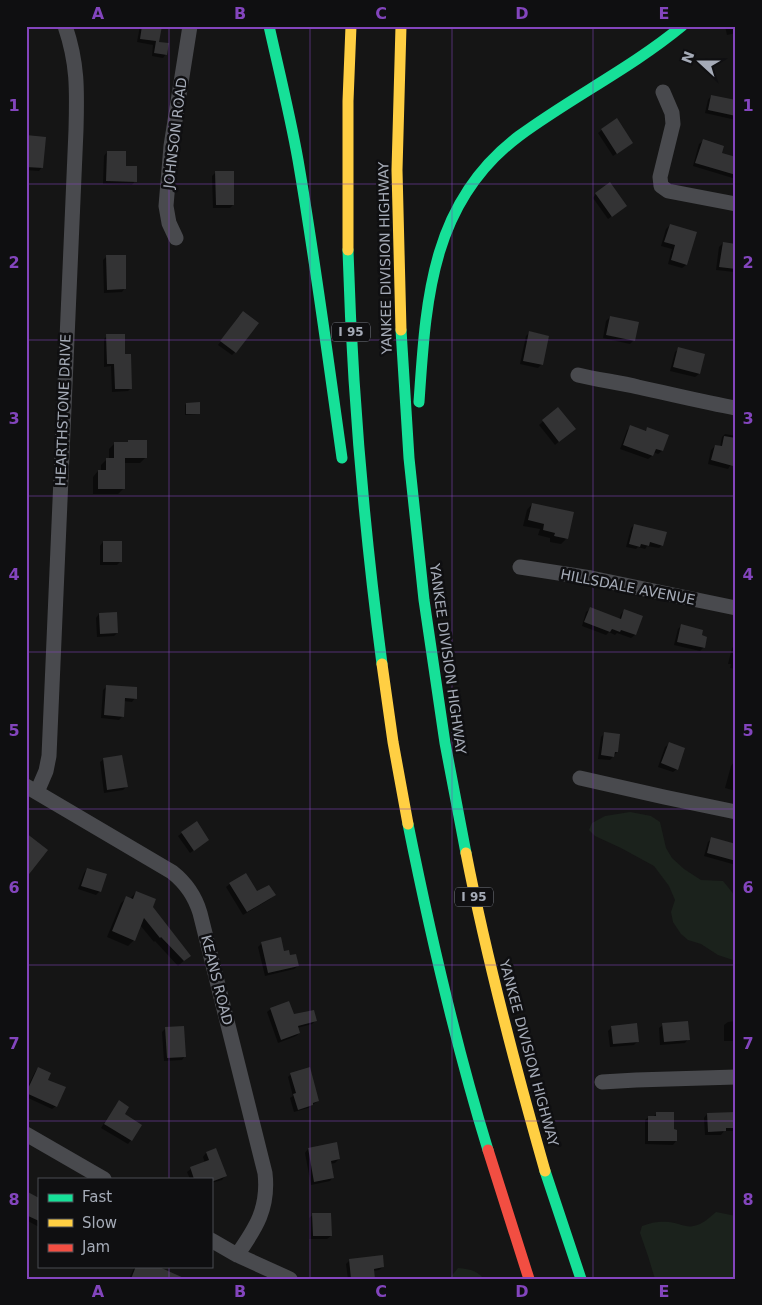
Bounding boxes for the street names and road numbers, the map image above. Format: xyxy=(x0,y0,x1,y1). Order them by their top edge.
street label: JOHNSON ROAD xyxy=(160,77,190,190)
street label: YANKEE DIVISION HIGHWAY xyxy=(375,161,395,355)
road number: I 95 xyxy=(332,322,370,342)
street label: HEARTHSTONE DRIVE xyxy=(52,334,74,486)
street label: YANKEE DIVISION HIGHWAY xyxy=(427,562,469,756)
street label: HILLSDALE AVENUE xyxy=(559,566,697,608)
road number: I 95 xyxy=(455,888,493,906)
street label: KEANS ROAD xyxy=(198,933,236,1027)
street label: YANKEE DIVISION HIGHWAY xyxy=(496,957,562,1149)

